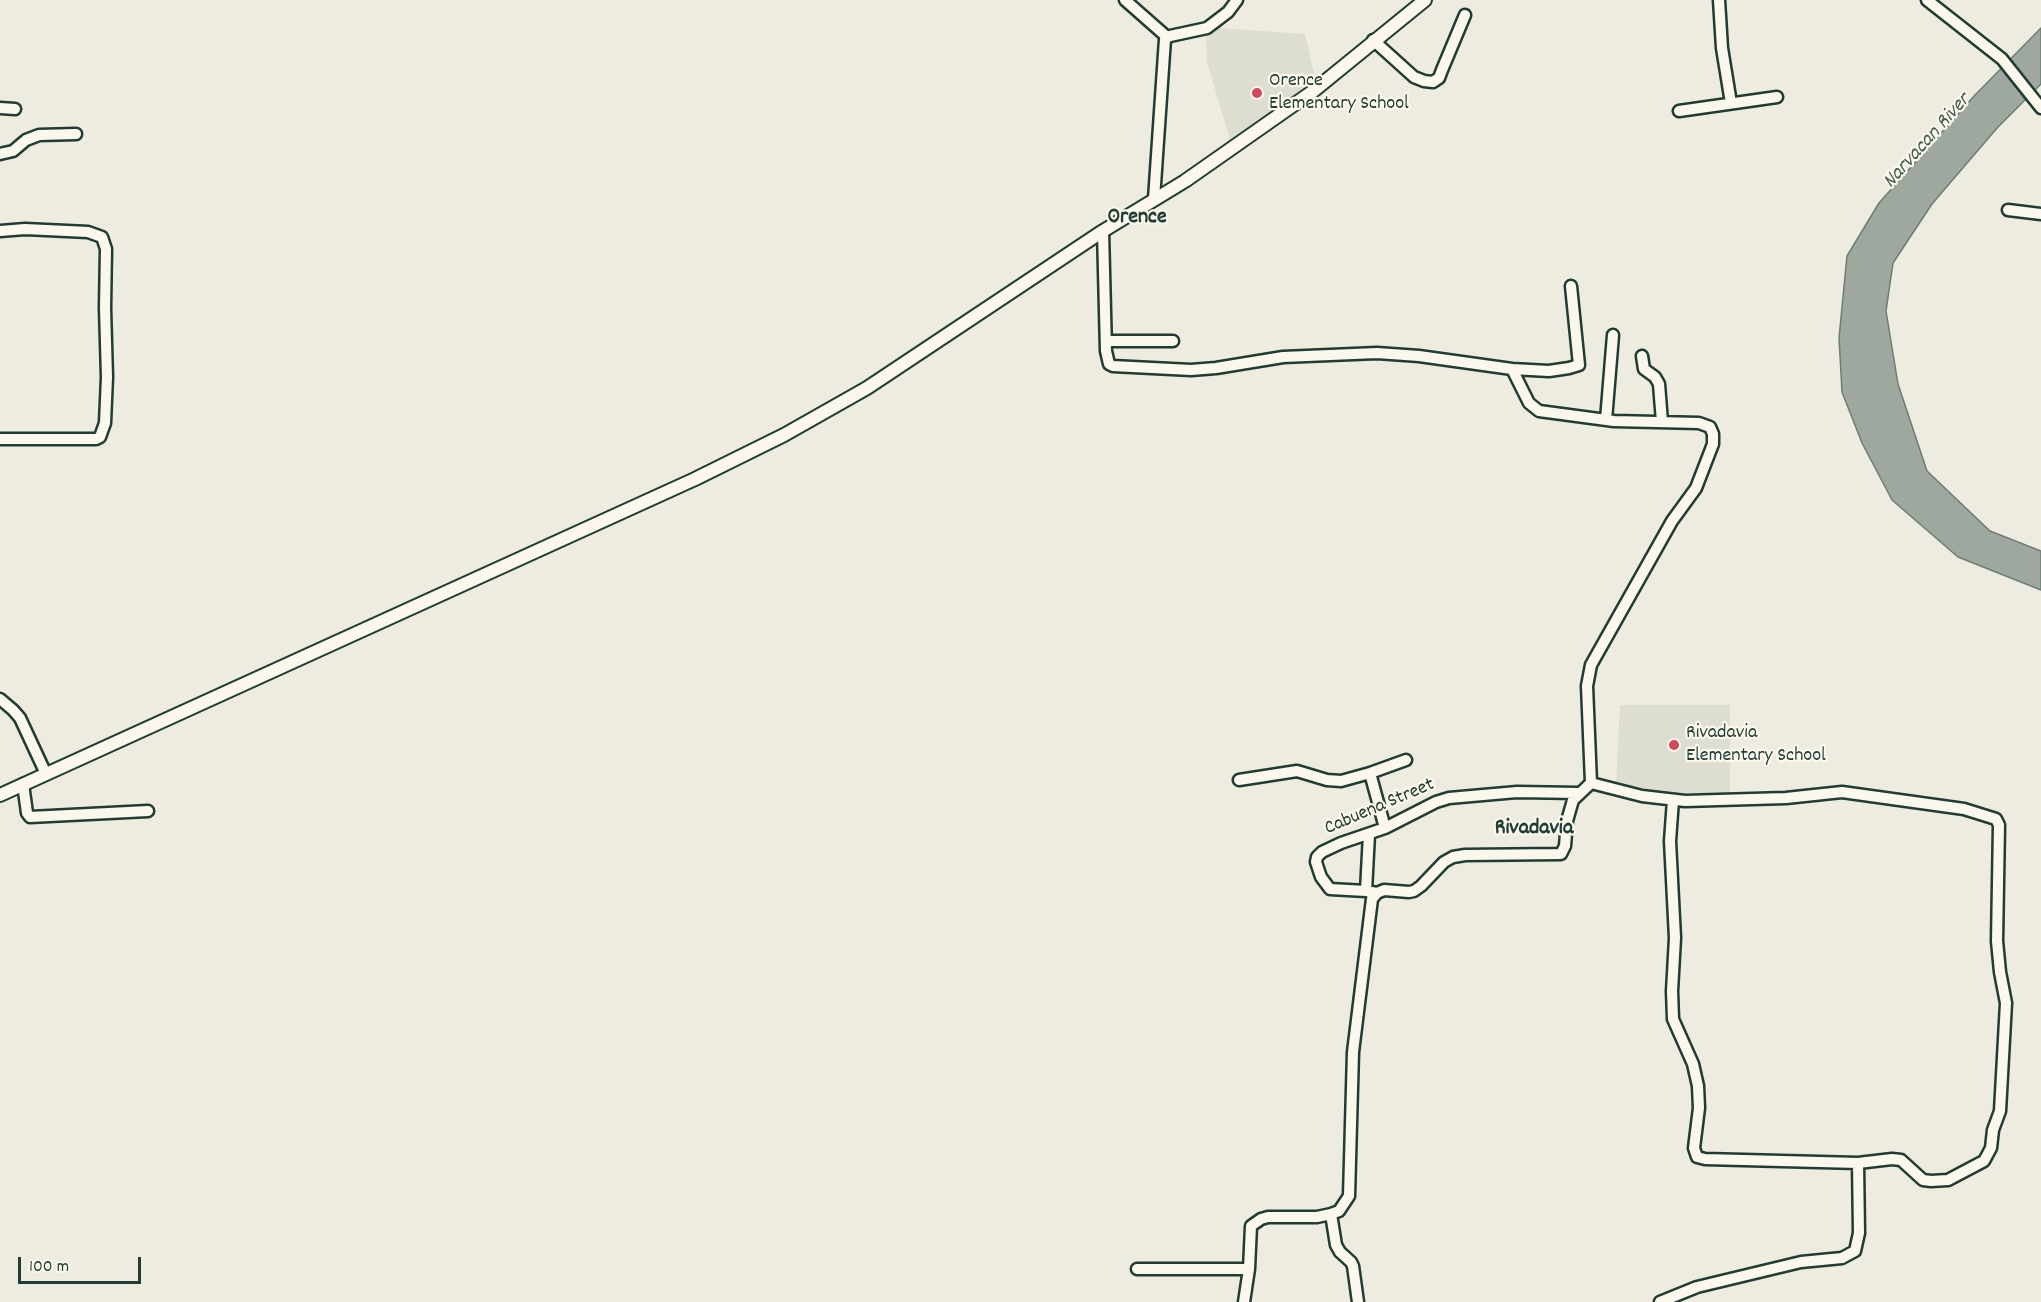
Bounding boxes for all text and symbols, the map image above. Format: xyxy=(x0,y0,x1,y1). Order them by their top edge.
place label: Orence Elementary School xyxy=(1269,70,1409,117)
marker: Orence Elementary School xyxy=(1250,86,1264,100)
water label: Narvacan River xyxy=(1879,89,1977,195)
district label: Orence xyxy=(1107,206,1167,232)
place label: Rivadavia Elementary School xyxy=(1686,722,1826,769)
marker: Rivadavia Elementary School xyxy=(1667,738,1681,752)
street label: Cabuena Street xyxy=(1321,774,1439,842)
district label: Rivadavia xyxy=(1495,817,1573,843)
scale bar xyxy=(21,1245,144,1283)
text: 100 m xyxy=(29,1255,69,1280)

